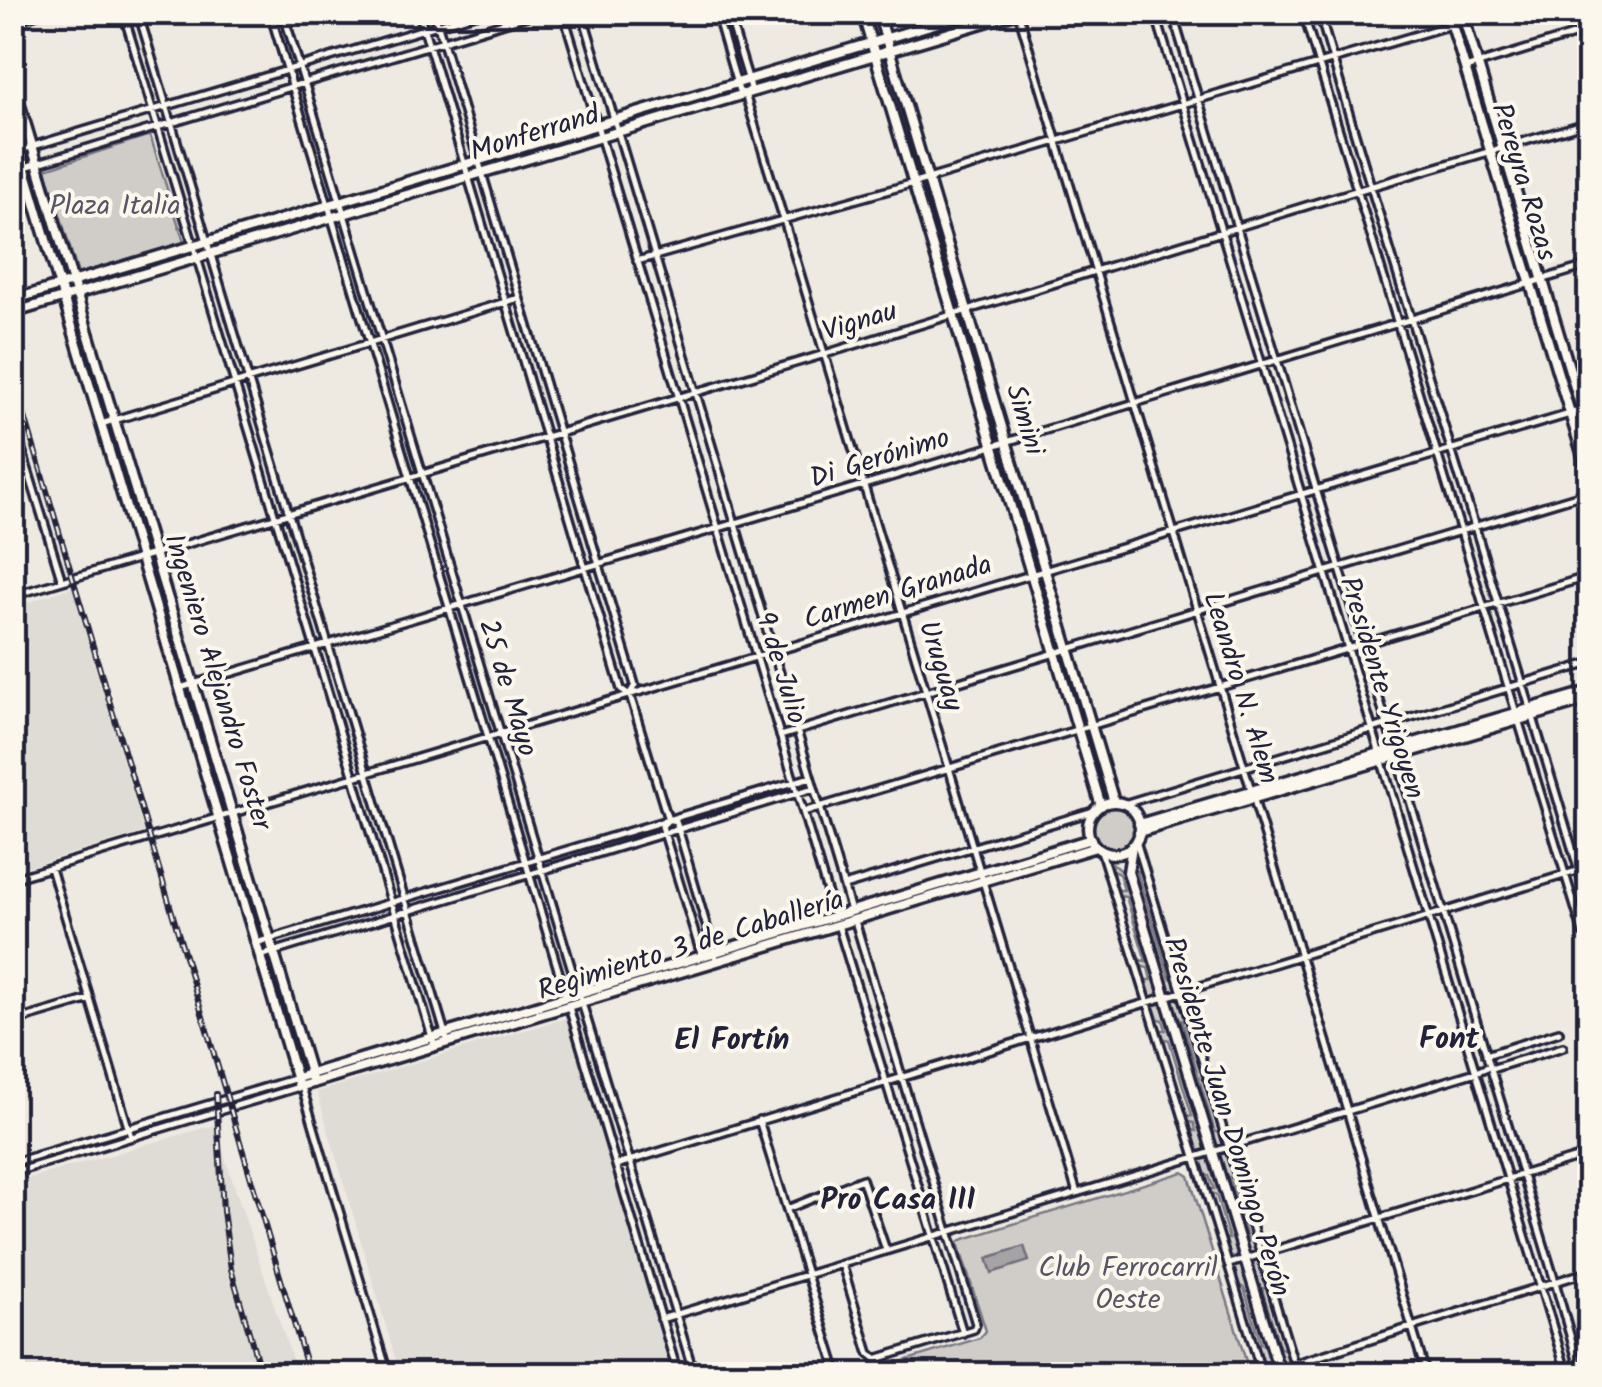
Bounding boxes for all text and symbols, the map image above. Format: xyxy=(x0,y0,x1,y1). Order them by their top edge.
street label: Monferrand xyxy=(465,93,606,175)
street label: Pereyra Rozas xyxy=(1478,98,1568,267)
park label: Plaza Italia xyxy=(49,184,181,229)
street label: Vignau xyxy=(817,289,903,355)
street label: Simini xyxy=(992,379,1056,462)
street label: Di Gerónimo xyxy=(804,416,956,502)
street label: Ingeniero Alejandro Foster xyxy=(151,528,284,837)
street label: Carmen Granada xyxy=(798,543,998,643)
street label: Presidente Yrigoyen xyxy=(1326,571,1436,805)
street label: Leandro N. Alem xyxy=(1189,586,1291,790)
street label: 9 de Julio xyxy=(742,606,818,730)
street label: 25 de Mayo xyxy=(465,614,549,762)
street label: Uruguay xyxy=(905,615,975,718)
street label: Regimiento 3 de Caballería xyxy=(532,878,850,1014)
street label: Presidente Juan Domingo Perón xyxy=(1150,932,1302,1302)
district label: Font xyxy=(1419,1016,1480,1064)
district label: El Fortín xyxy=(675,1017,789,1065)
district label: Pro Casa III xyxy=(820,1177,976,1225)
park label: Club Ferrocarril Oeste xyxy=(1038,1246,1218,1323)

